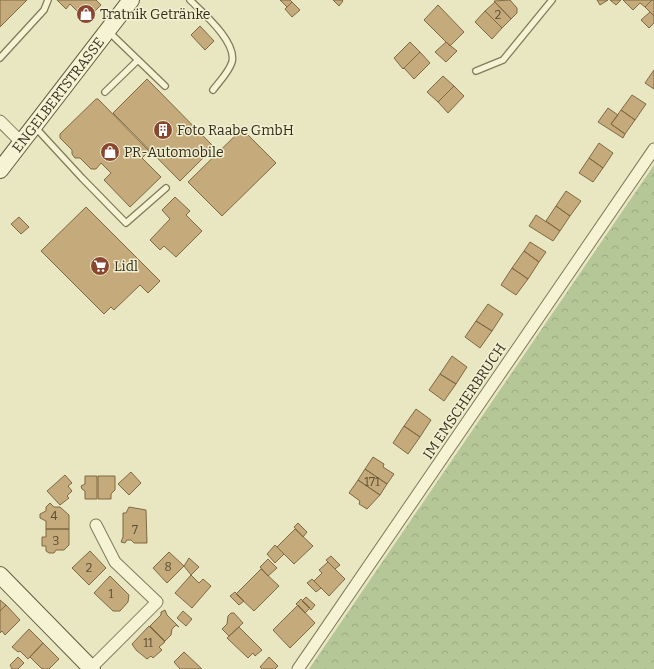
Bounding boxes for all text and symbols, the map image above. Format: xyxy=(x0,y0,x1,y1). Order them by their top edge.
shop icon: Tratnik Getränke xyxy=(75,3,97,25)
place label: Tratnik Getränke xyxy=(100,6,211,23)
house number: 2 xyxy=(495,8,501,22)
street label: ENGELBERTSTRASSE xyxy=(9,34,108,156)
building icon: Foto Raabe GmbH xyxy=(152,119,174,141)
place label: Foto Raabe GmbH xyxy=(177,122,294,139)
shop icon: PR-Automobile xyxy=(99,141,121,163)
place label: PR-Automobile xyxy=(124,144,224,161)
supermarket icon: Lidl xyxy=(89,255,111,277)
place label: Lidl xyxy=(114,258,138,275)
street label: IM EMSCHERBRUCH xyxy=(419,340,509,462)
house number: 171 xyxy=(364,475,380,489)
house number: 4 xyxy=(50,509,58,523)
house number: 7 xyxy=(132,523,138,537)
house number: 3 xyxy=(53,534,60,548)
house number: 8 xyxy=(164,560,172,574)
house number: 2 xyxy=(86,561,92,575)
house number: 1 xyxy=(109,587,114,601)
house number: 11 xyxy=(143,636,153,650)

